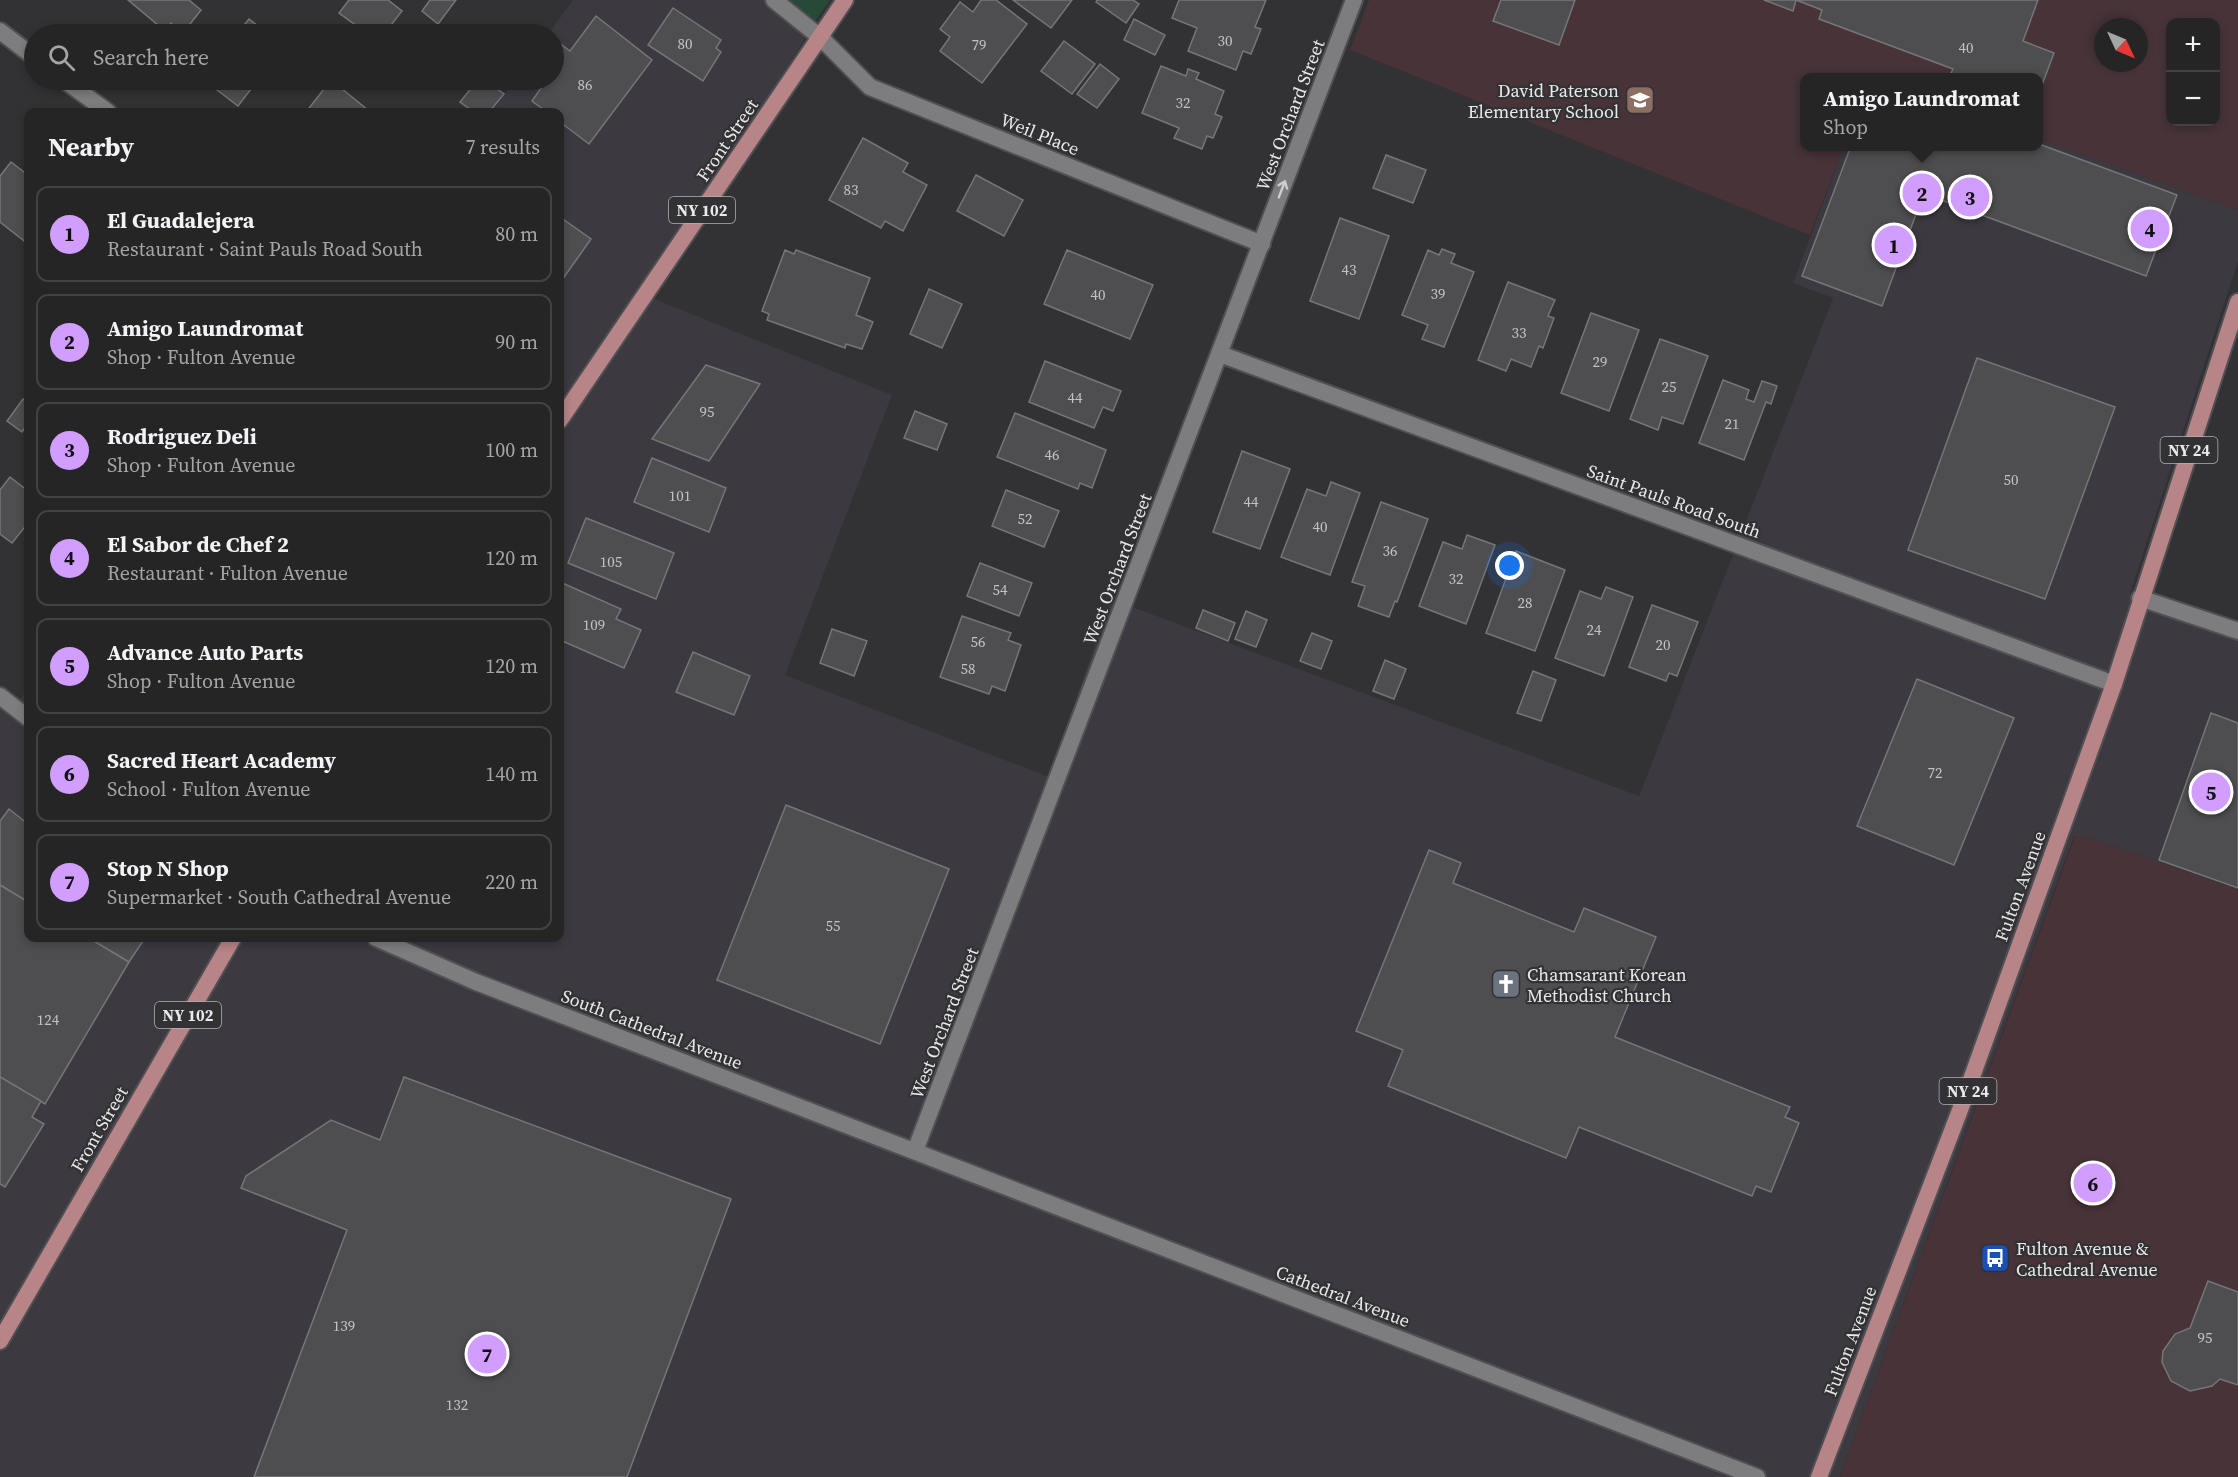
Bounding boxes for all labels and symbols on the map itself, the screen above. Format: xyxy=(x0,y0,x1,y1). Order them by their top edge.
north arrow xyxy=(2094,18,2148,72)
house number: 30 xyxy=(1217,30,1233,51)
house number: 80 xyxy=(677,33,693,54)
house number: 79 xyxy=(971,34,987,55)
street label: West Orchard Street xyxy=(1250,36,1330,194)
house number: 40 xyxy=(1958,37,1974,58)
house number: 86 xyxy=(577,74,593,95)
place label: David Paterson Elementary School xyxy=(1468,78,1619,124)
school or university icon: David Paterson Elementary School xyxy=(1624,84,1656,116)
house number: 32 xyxy=(1175,92,1191,113)
street label: Front Street xyxy=(690,94,764,186)
street label: Weil Place xyxy=(997,107,1083,161)
pin: 2 xyxy=(1902,170,1942,216)
pin: 3 xyxy=(1950,174,1990,220)
house number: 83 xyxy=(843,179,859,200)
one-way arrow xyxy=(1278,180,1289,199)
road number: NY 102 xyxy=(669,197,735,223)
pin: 4 xyxy=(2130,206,2170,252)
pin: 1 xyxy=(1874,222,1914,268)
house number: 43 xyxy=(1341,259,1357,280)
house number: 39 xyxy=(1430,283,1446,304)
house number: 40 xyxy=(1090,284,1106,305)
house number: 33 xyxy=(1511,322,1527,343)
house number: 29 xyxy=(1592,351,1608,372)
house number: 25 xyxy=(1661,376,1677,397)
house number: 44 xyxy=(1067,387,1083,408)
house number: 95 xyxy=(699,401,715,422)
house number: 21 xyxy=(1724,413,1740,434)
road number: NY 24 xyxy=(2160,437,2218,463)
house number: 46 xyxy=(1044,444,1060,465)
street label: Saint Pauls Road South xyxy=(1584,458,1765,544)
house number: 50 xyxy=(2003,469,2019,490)
house number: 101 xyxy=(669,485,691,506)
street label: West Orchard Street xyxy=(1077,490,1157,648)
house number: 44 xyxy=(1243,491,1259,512)
house number: 52 xyxy=(1017,508,1033,529)
house number: 40 xyxy=(1312,516,1328,537)
house number: 36 xyxy=(1382,540,1398,561)
house number: 105 xyxy=(600,551,622,572)
your location xyxy=(1495,551,1524,580)
house number: 32 xyxy=(1448,568,1464,589)
house number: 54 xyxy=(992,579,1008,600)
house number: 28 xyxy=(1517,592,1533,613)
house number: 109 xyxy=(583,614,605,635)
house number: 24 xyxy=(1586,619,1602,640)
house number: 56 xyxy=(970,631,986,652)
house number: 20 xyxy=(1655,634,1671,655)
house number: 58 xyxy=(960,658,976,679)
house number: 72 xyxy=(1927,762,1943,783)
pin: 5 xyxy=(2192,770,2230,814)
street label: Fulton Avenue xyxy=(1988,827,2052,945)
house number: 55 xyxy=(825,915,841,936)
street label: West Orchard Street xyxy=(904,944,984,1102)
place label: Chamsarant Korean Methodist Church xyxy=(1527,962,1687,1008)
church icon: Chamsarant Korean Methodist Church xyxy=(1490,968,1522,1000)
street label: South Cathedral Avenue xyxy=(558,983,746,1075)
road number: NY 102 xyxy=(155,1002,221,1028)
house number: 124 xyxy=(37,1009,60,1030)
road number: NY 24 xyxy=(1940,1078,1996,1104)
street label: Front Street xyxy=(64,1082,134,1176)
pin: 6 xyxy=(2074,1160,2112,1206)
place label: Fulton Avenue & Cathedral Avenue xyxy=(2016,1236,2158,1282)
bus stop icon: Fulton Avenue & Cathedral Avenue xyxy=(1979,1242,2011,1274)
street label: Cathedral Avenue xyxy=(1272,1259,1414,1333)
street label: Fulton Avenue xyxy=(1818,1282,1882,1400)
house number: 139 xyxy=(333,1315,355,1336)
house number: 95 xyxy=(2197,1327,2213,1348)
pin: 7 xyxy=(468,1332,506,1376)
house number: 132 xyxy=(446,1394,468,1415)

